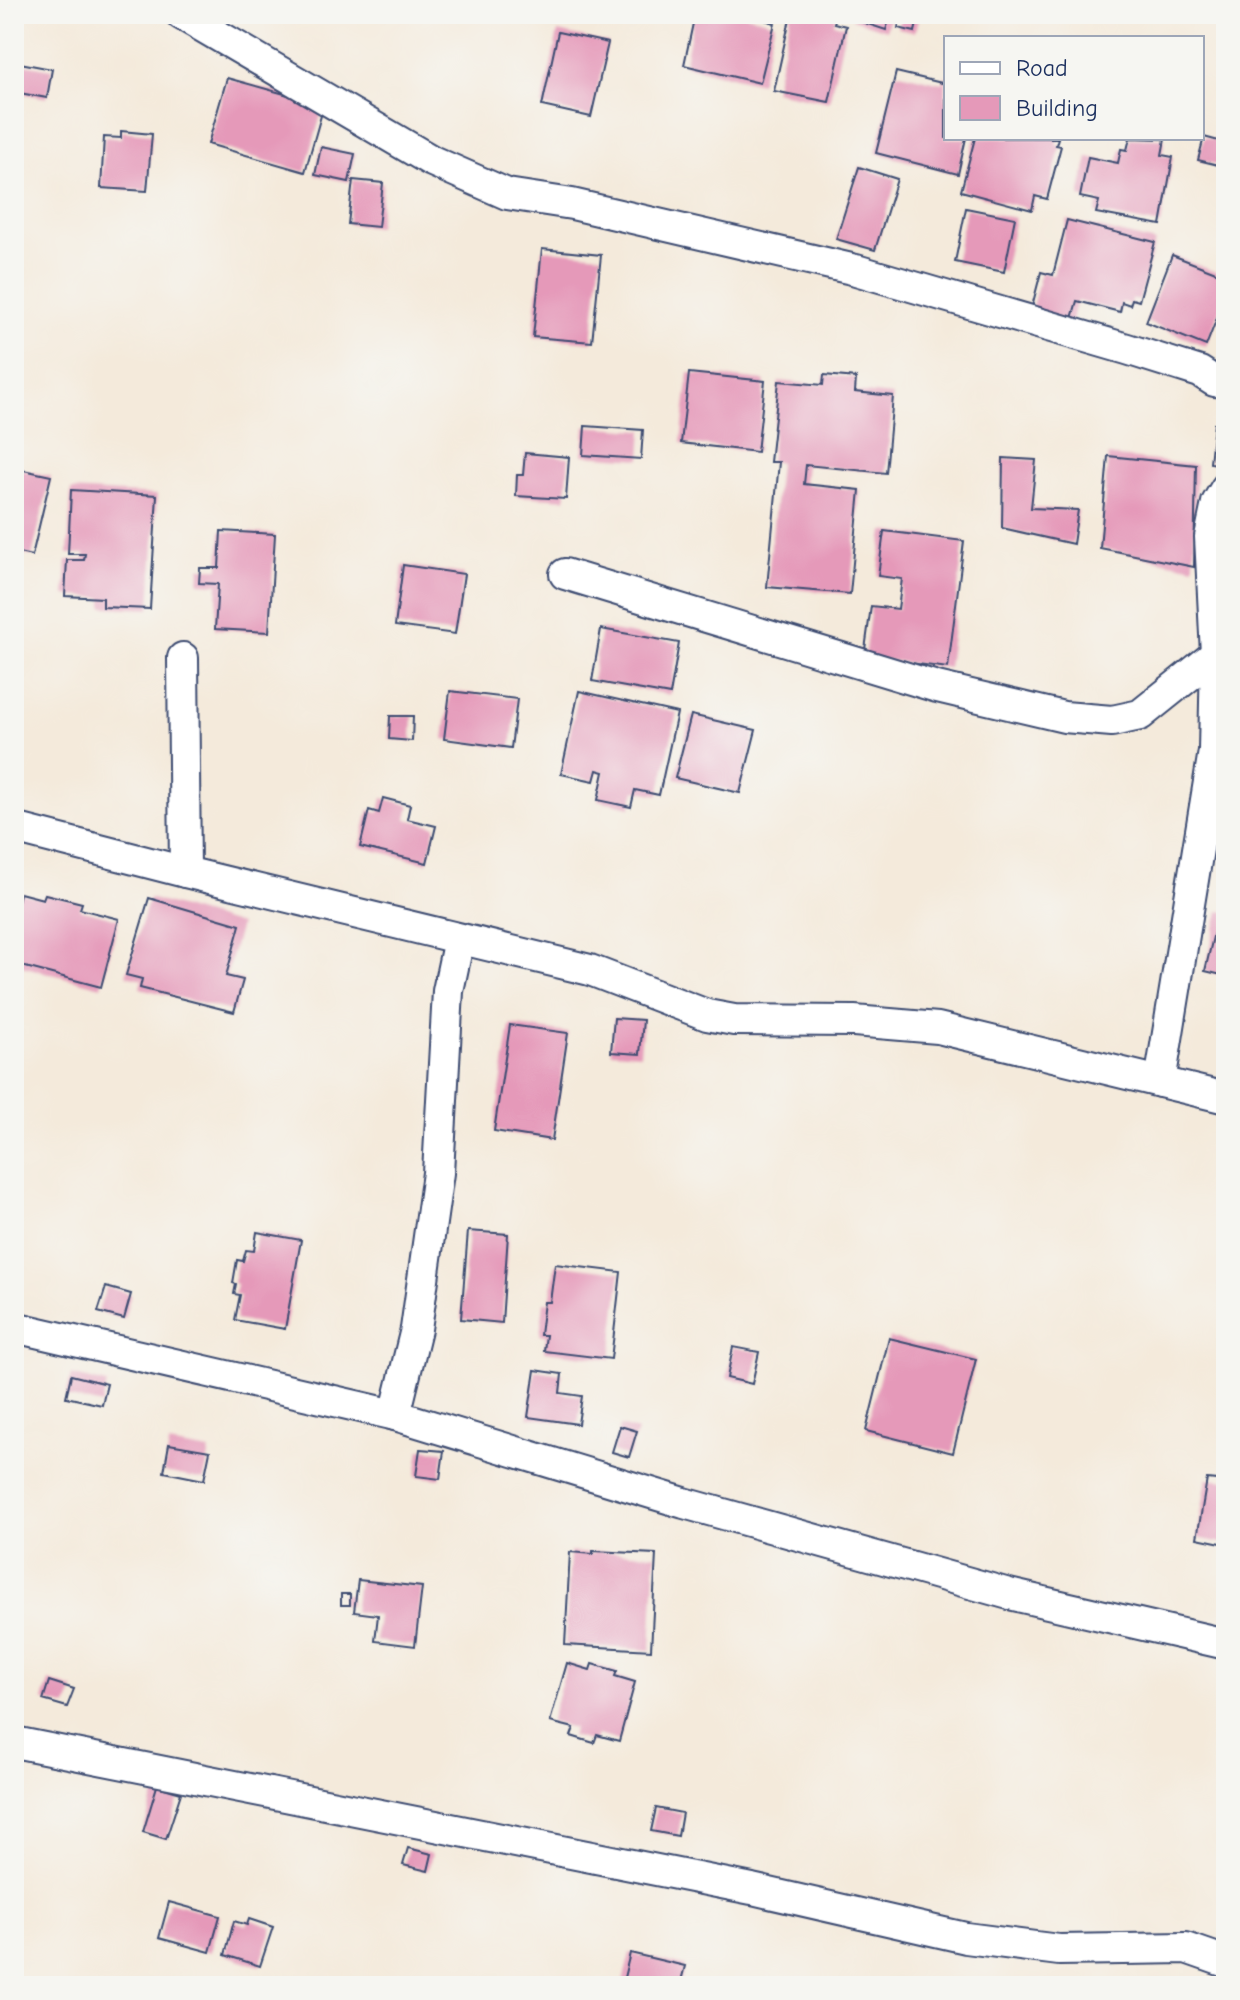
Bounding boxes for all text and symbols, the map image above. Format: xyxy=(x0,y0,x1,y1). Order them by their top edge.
legend xyxy=(944,36,1204,140)
text: Road xyxy=(1016,54,1068,82)
text: Building xyxy=(1016,94,1098,122)

